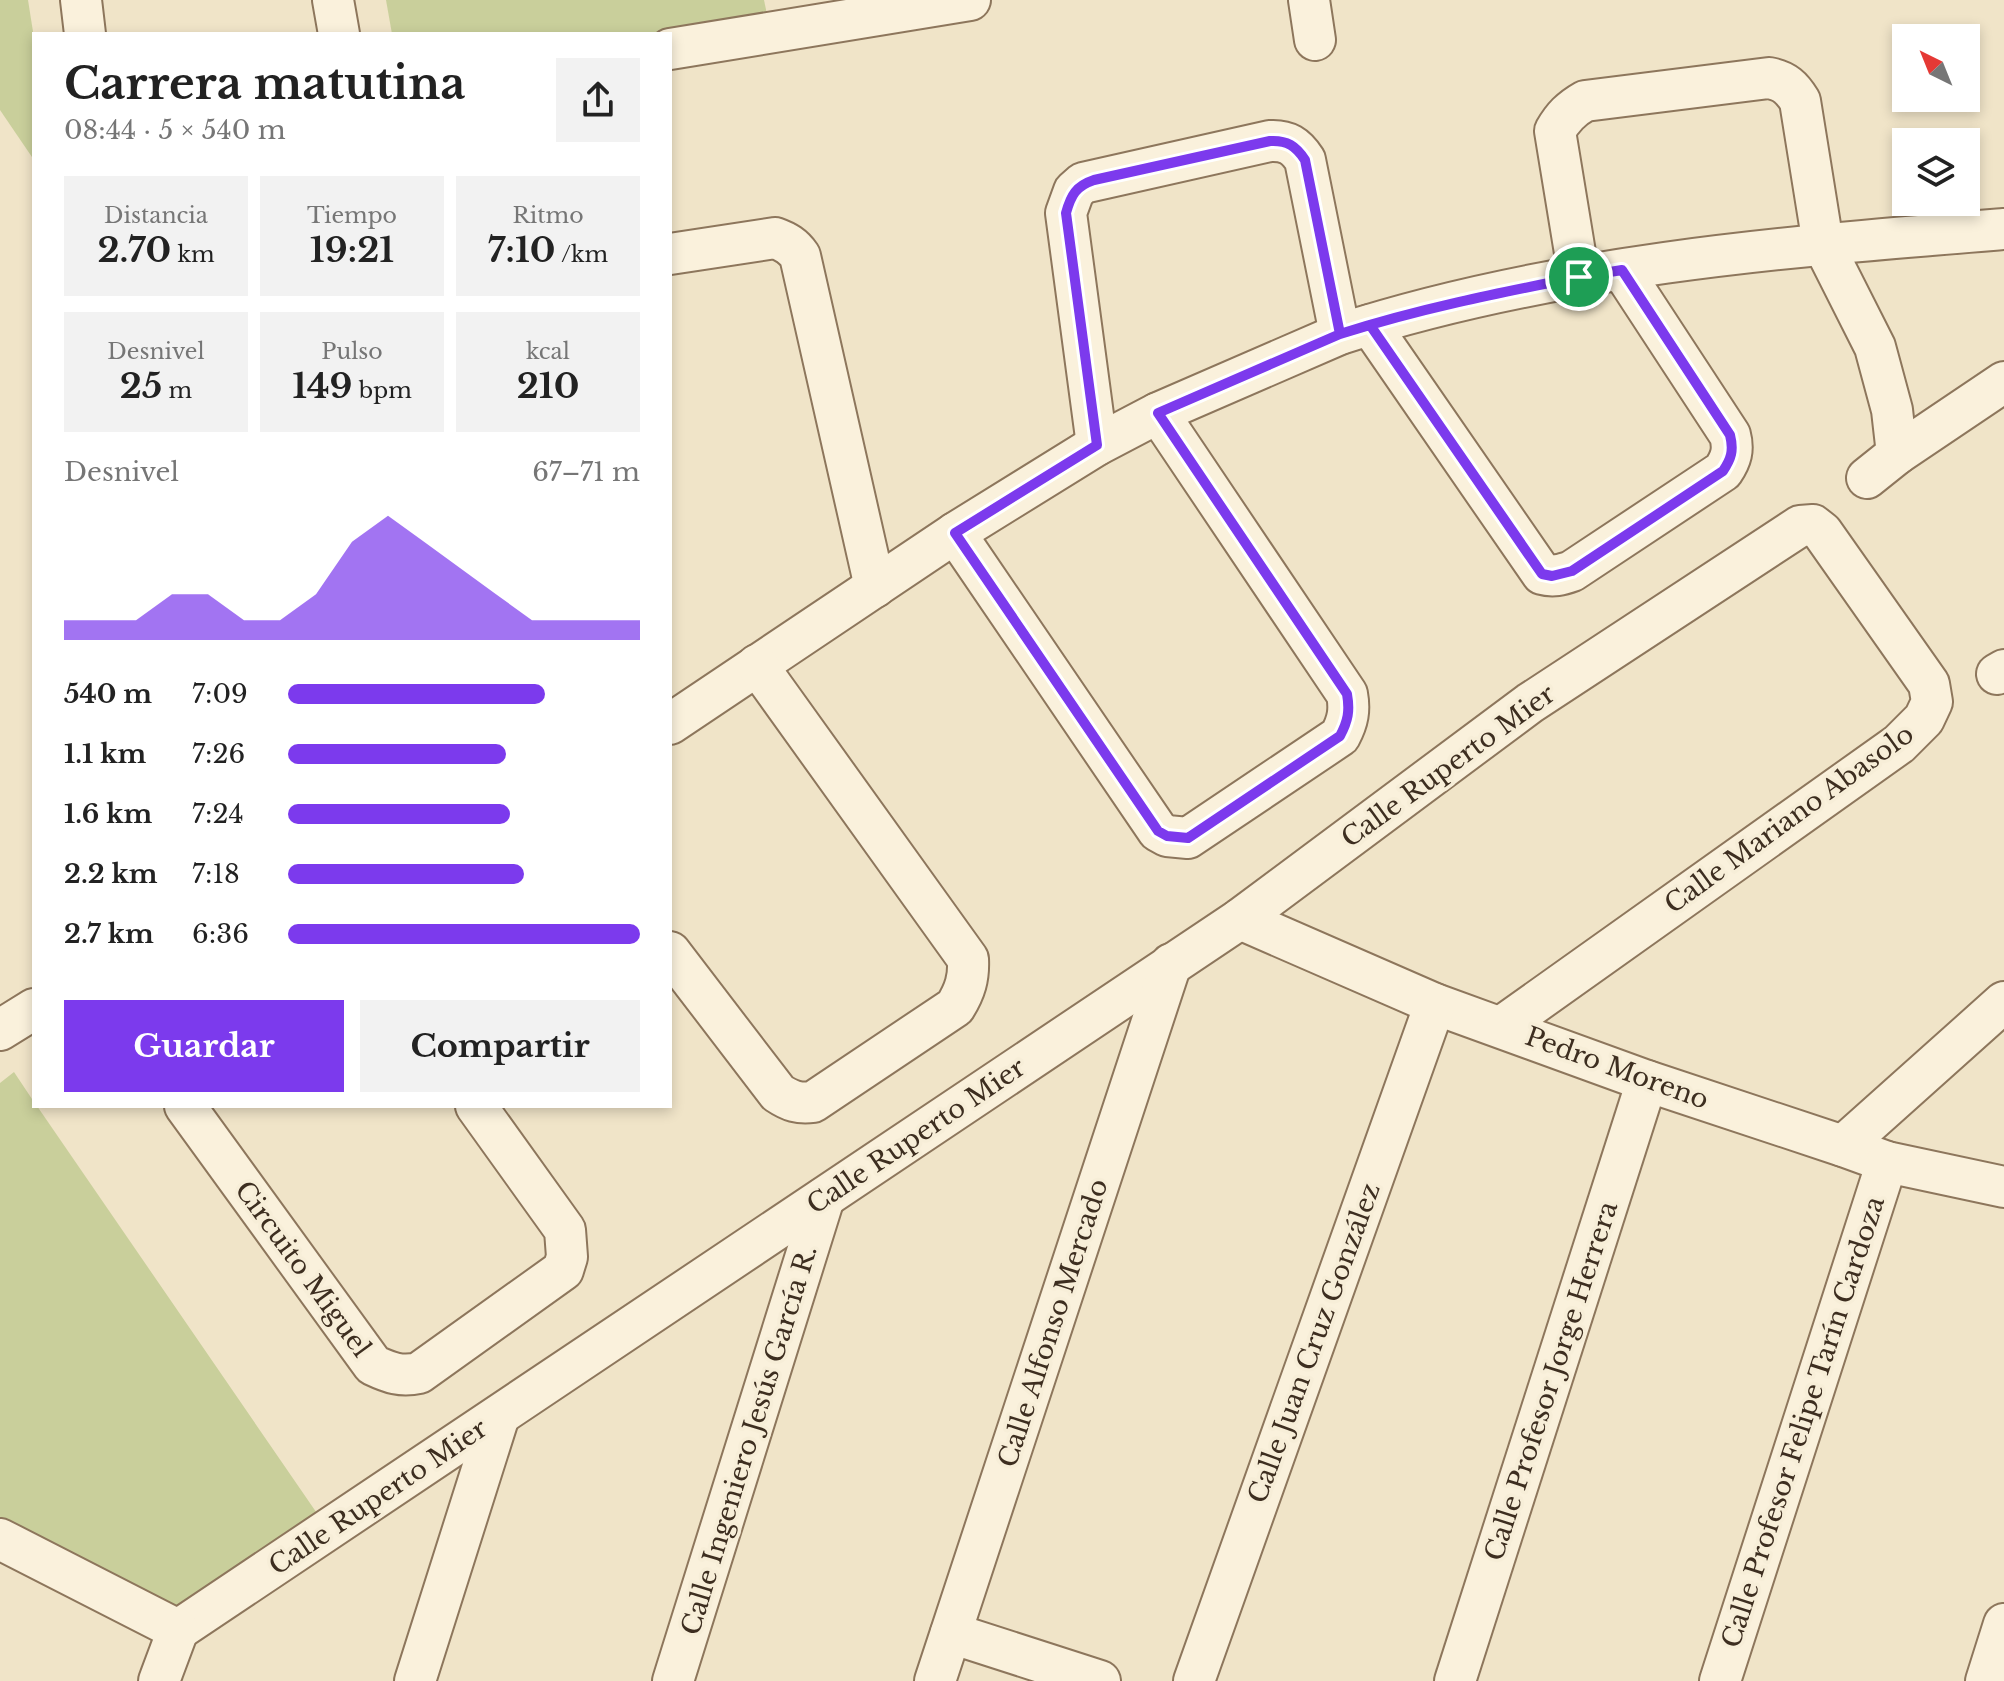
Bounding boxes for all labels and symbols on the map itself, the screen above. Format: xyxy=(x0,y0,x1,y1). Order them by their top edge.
north arrow xyxy=(1892,24,1980,112)
pin xyxy=(1545,243,1613,311)
street label: Calle Ruperto Mier xyxy=(1335,677,1562,854)
street label: Calle Mariano Abasolo xyxy=(1658,718,1920,920)
street label: Pedro Moreno xyxy=(1521,1020,1713,1116)
street label: Calle Ruperto Mier xyxy=(801,1051,1032,1221)
street label: Circuito Miguel xyxy=(228,1175,378,1363)
street label: Calle Alfonso Mercado xyxy=(991,1175,1115,1471)
street label: Calle Juan Cruz González xyxy=(1241,1179,1387,1507)
street label: Calle Profesor Felipe Tarín Cardoza xyxy=(1715,1192,1891,1652)
street label: Calle Profesor Jorge Herrera xyxy=(1478,1197,1625,1565)
street label: Calle Ingeniero Jesús García R. xyxy=(674,1241,824,1639)
street label: Calle Ruperto Mier xyxy=(263,1412,494,1582)

